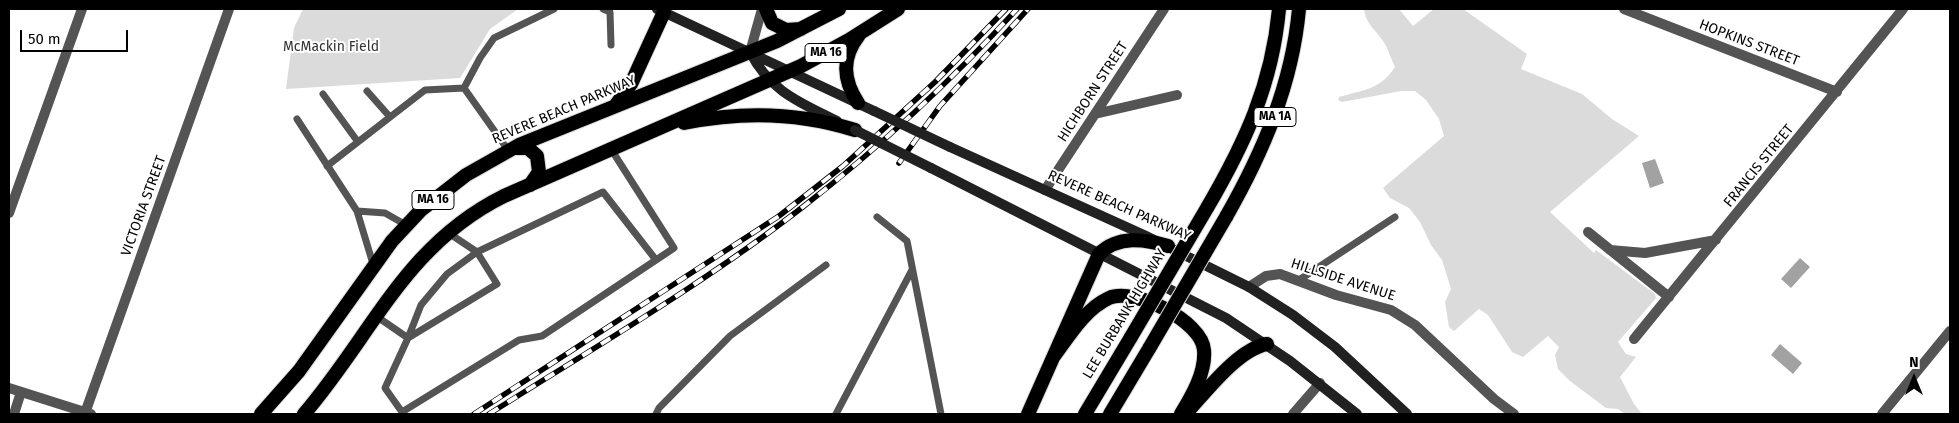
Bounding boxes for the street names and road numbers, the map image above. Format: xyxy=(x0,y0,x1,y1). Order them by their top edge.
street label: HOPKINS STREET xyxy=(1697,16,1801,70)
street label: HICHBORN STREET xyxy=(1054,39,1132,145)
road number: MA 16 xyxy=(805,44,847,62)
street label: REVERE BEACH PARKWAY xyxy=(490,72,638,148)
road number: MA 1A xyxy=(1254,108,1296,126)
street label: FRANCIS STREET xyxy=(1721,121,1797,211)
street label: VICTORIA STREET xyxy=(118,153,170,259)
street label: REVERE BEACH PARKWAY xyxy=(1045,167,1193,245)
road number: MA 16 xyxy=(412,190,454,210)
street label: LEE BURBANK HIGHWAY xyxy=(1080,246,1170,382)
street label: HILLSIDE AVENUE xyxy=(1289,255,1397,305)

